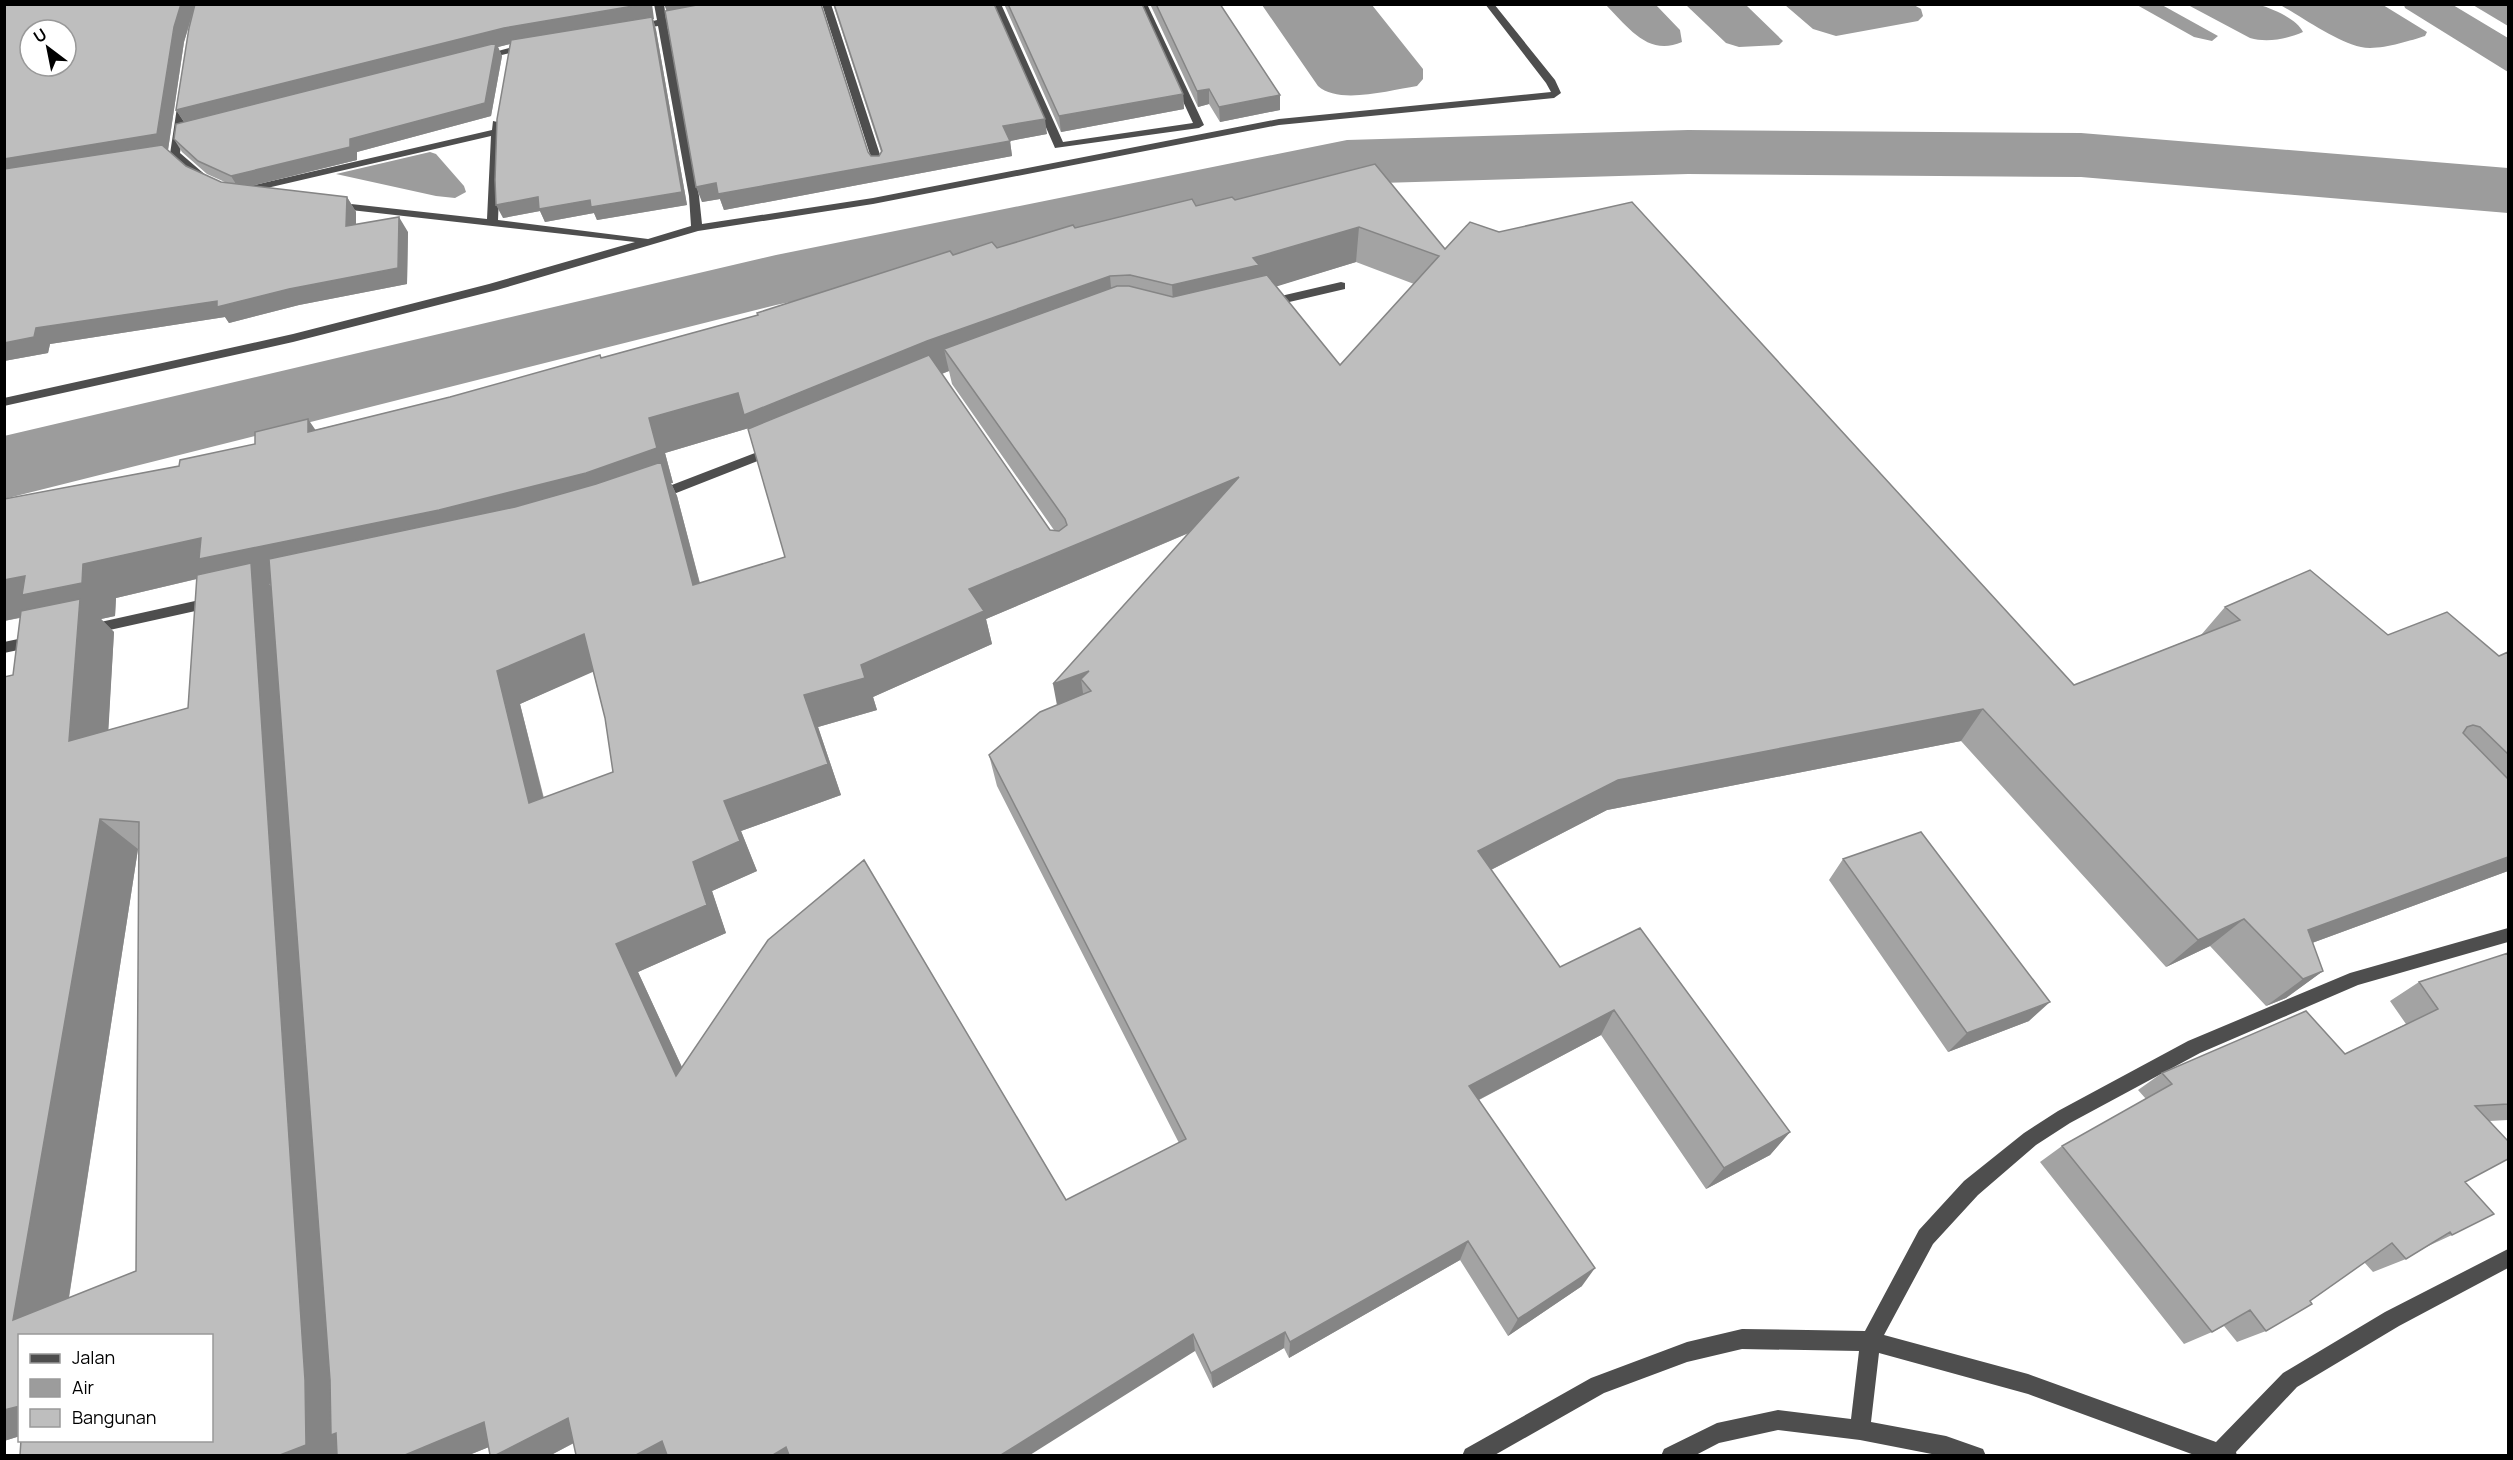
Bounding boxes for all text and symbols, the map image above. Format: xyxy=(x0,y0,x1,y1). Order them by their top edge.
north arrow xyxy=(18,18,78,78)
text: U xyxy=(29,23,51,48)
legend xyxy=(18,1334,213,1442)
text: Jalan xyxy=(72,1345,115,1369)
text: Air xyxy=(72,1375,95,1399)
text: Bangunan xyxy=(72,1405,156,1429)

